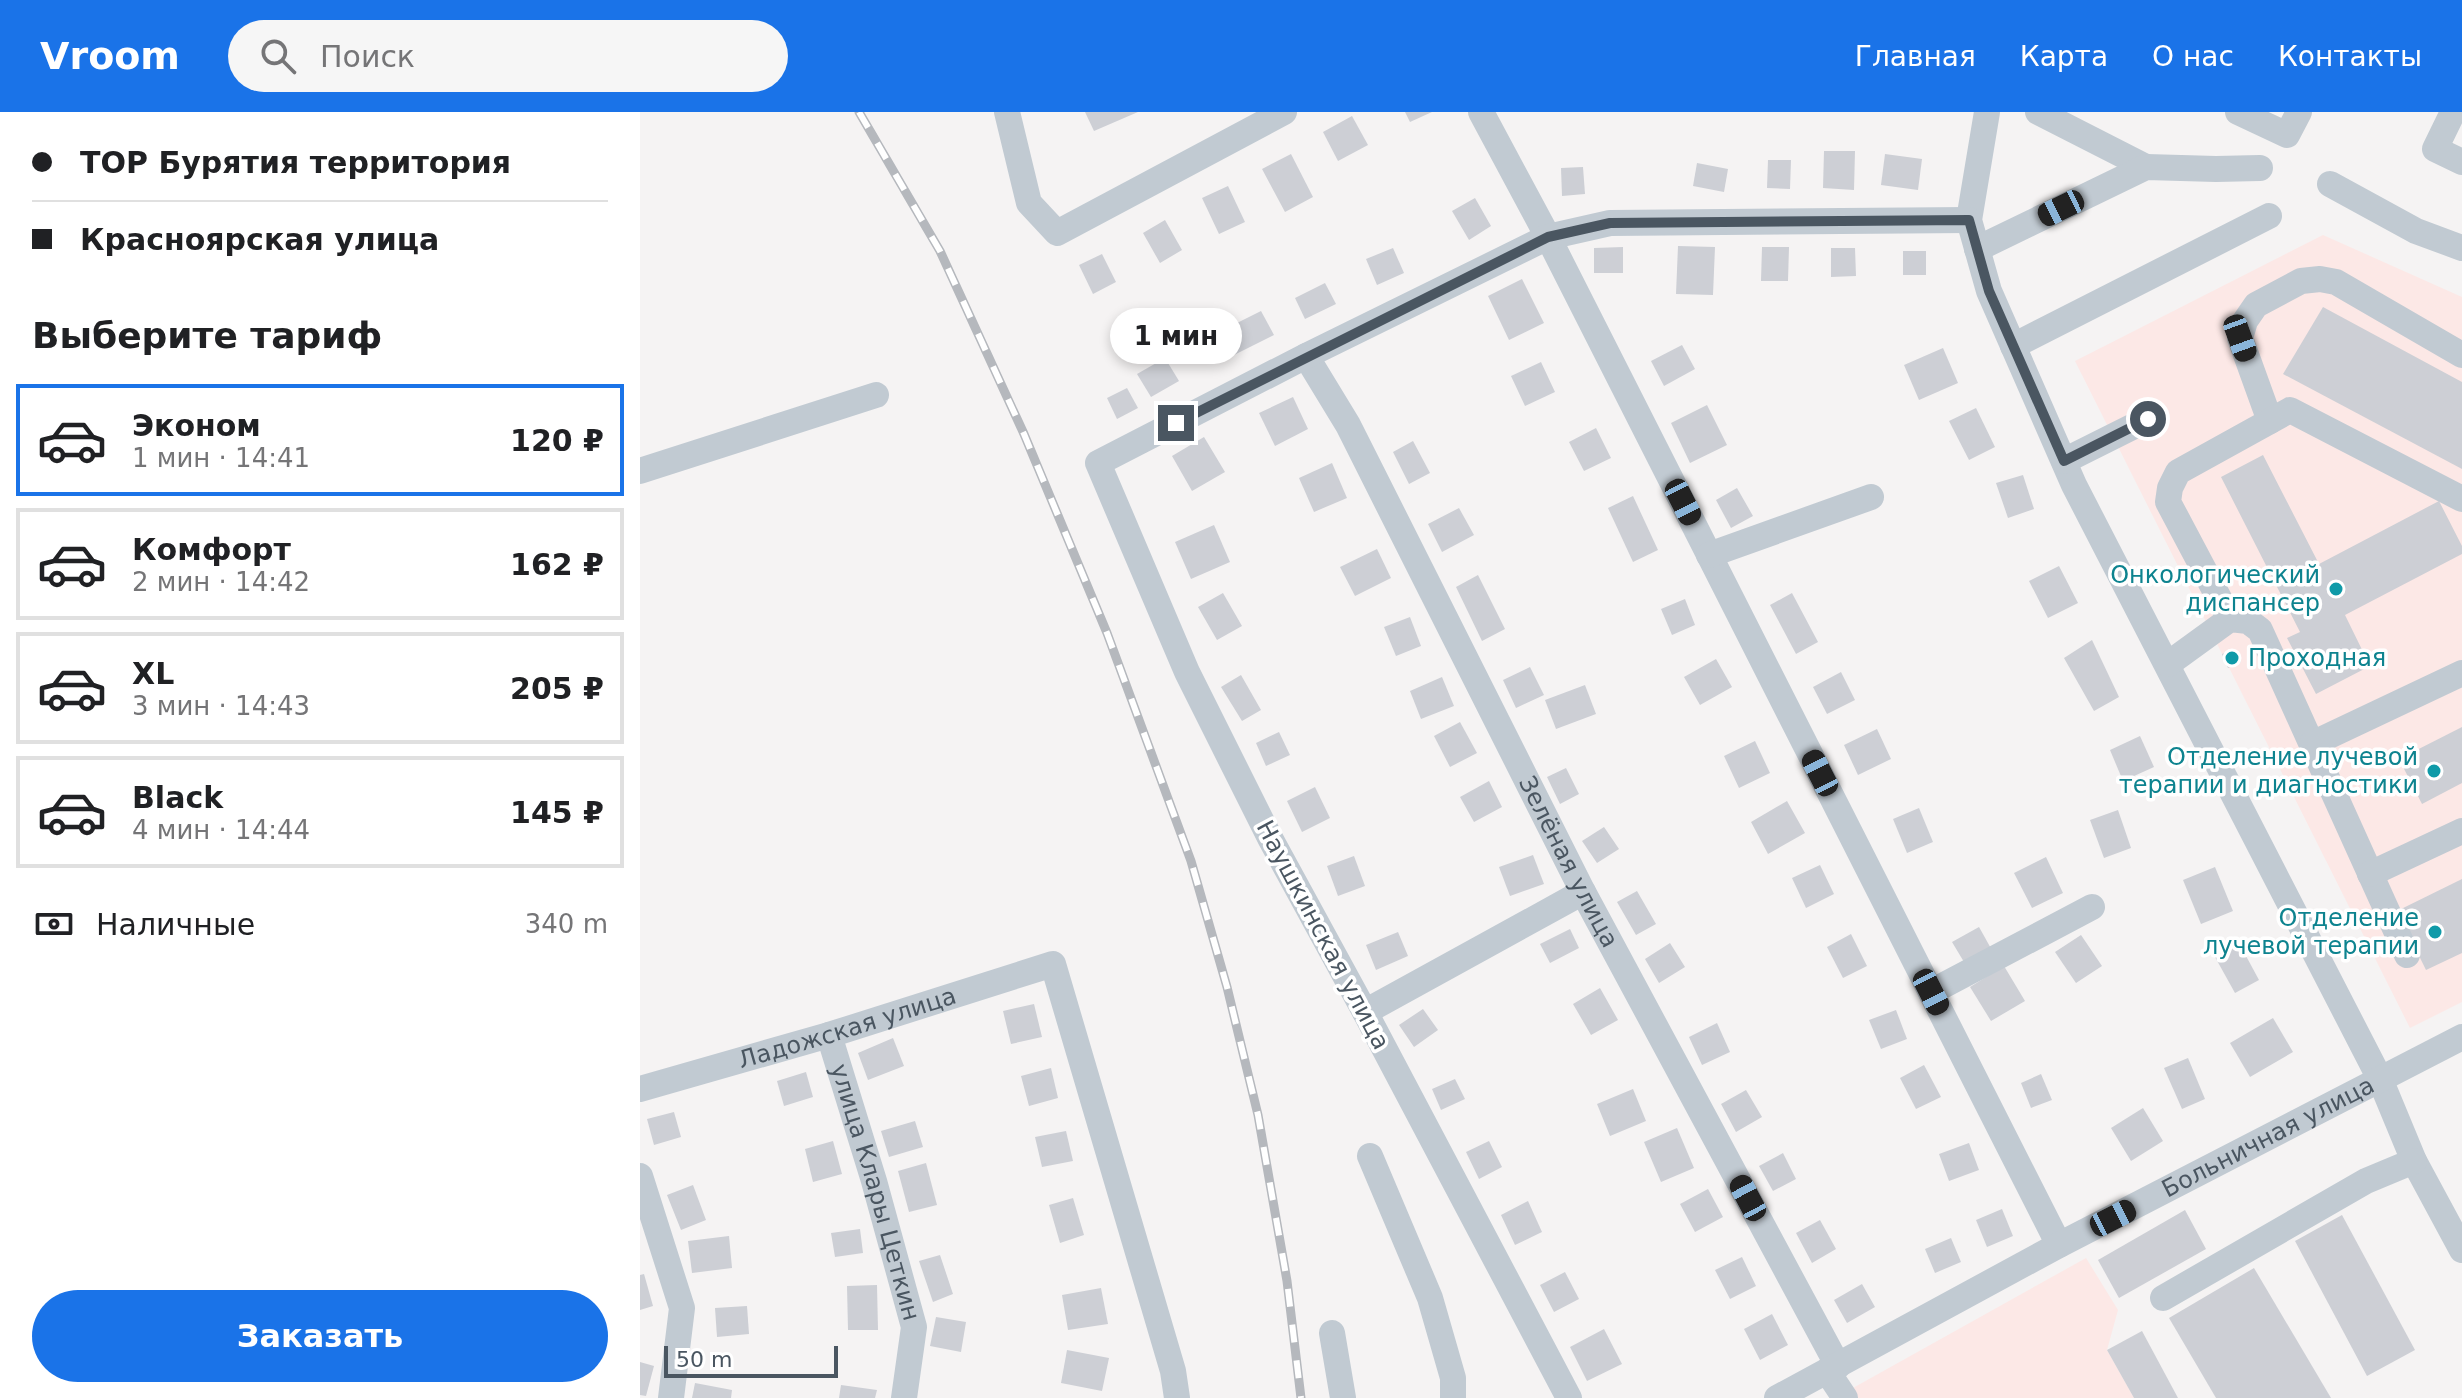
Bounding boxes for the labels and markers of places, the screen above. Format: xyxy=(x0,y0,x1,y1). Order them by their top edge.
place label: Онкологический диспансер xyxy=(2110,561,2320,617)
marker: Онкологический диспансер xyxy=(2327,580,2345,598)
place label: Проходная xyxy=(2248,644,2386,672)
marker: Проходная xyxy=(2223,649,2241,667)
place label: Отделение лучевой терапии и диагностики xyxy=(2119,743,2418,799)
marker: Отделение лучевой терапии и диагностики xyxy=(2425,762,2443,780)
place label: Отделение лучевой терапии xyxy=(2203,904,2419,960)
marker: Отделение лучевой терапии xyxy=(2426,923,2444,941)

